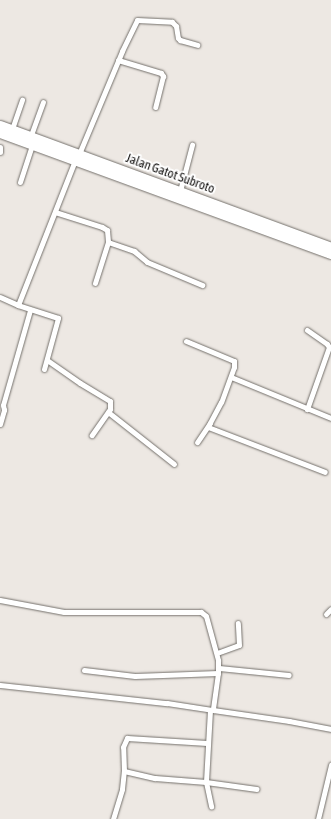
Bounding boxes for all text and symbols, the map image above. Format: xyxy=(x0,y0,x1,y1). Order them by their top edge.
street label: Jalan Gatot Subroto xyxy=(123,151,217,197)

